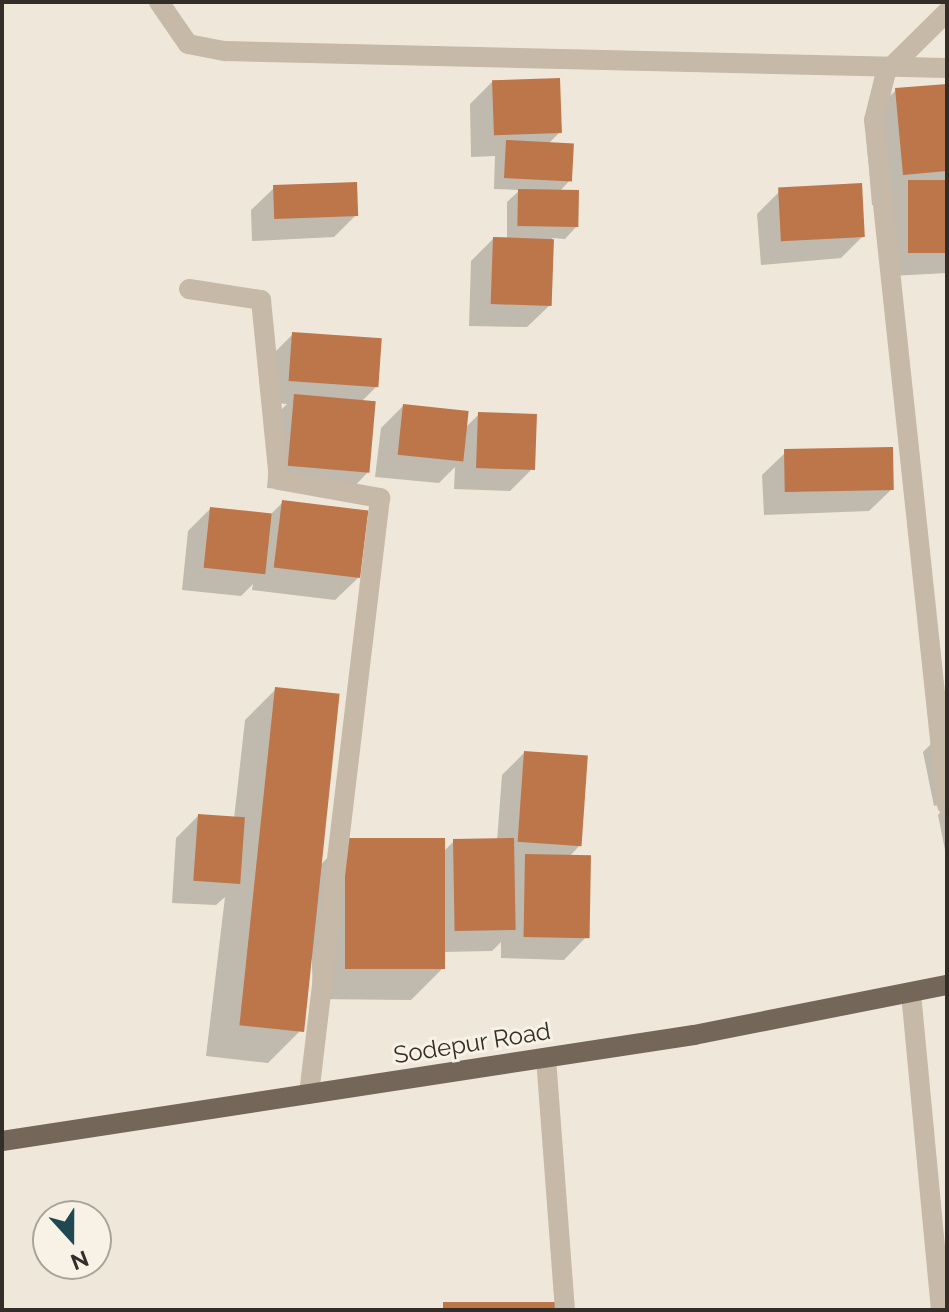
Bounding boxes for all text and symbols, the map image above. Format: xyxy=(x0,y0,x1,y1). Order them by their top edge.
street label: Sodepur Road xyxy=(391,1016,553,1070)
north arrow xyxy=(32,1200,112,1280)
text: N xyxy=(67,1245,92,1276)

